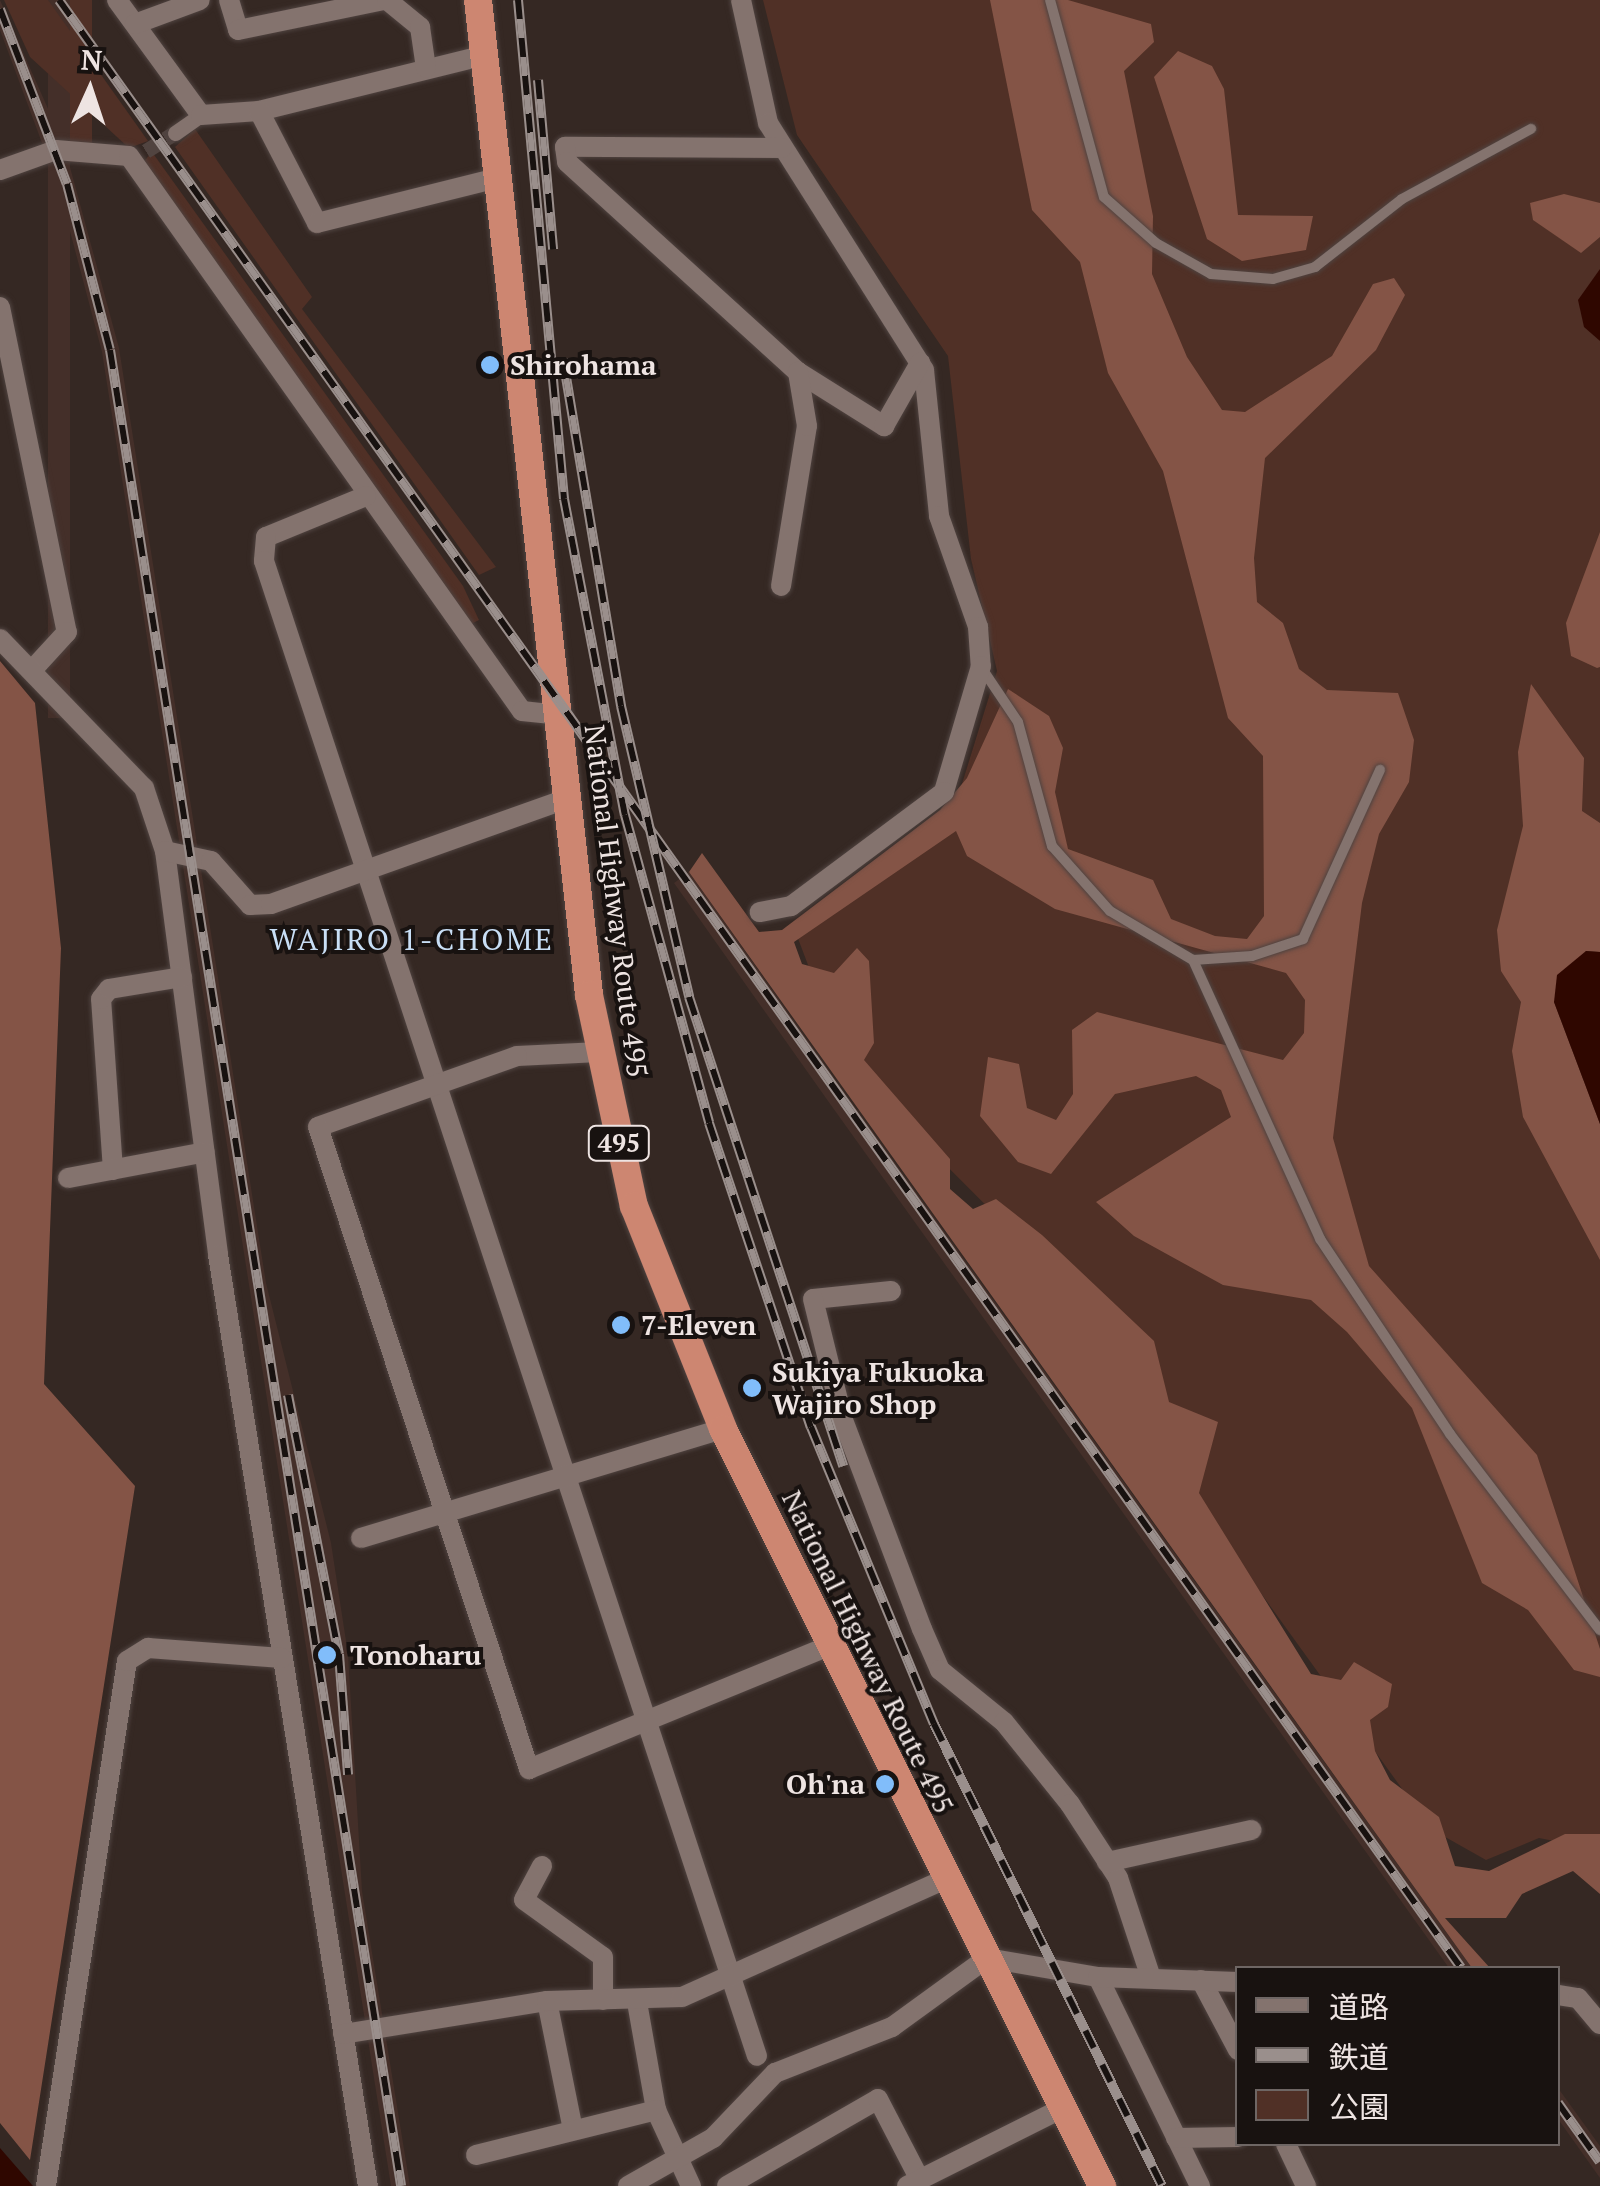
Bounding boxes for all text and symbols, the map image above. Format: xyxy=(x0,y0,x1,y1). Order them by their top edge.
north arrow xyxy=(40,40,140,140)
text: N xyxy=(80,41,103,79)
place label: Shirohama xyxy=(510,348,657,382)
marker: Shirohama xyxy=(479,354,501,376)
street label: National Highway Route 495 xyxy=(578,723,654,1079)
district label: WAJIRO 1-CHOME xyxy=(270,921,554,957)
road number: 495 xyxy=(586,1123,652,1163)
place label: 7-Eleven xyxy=(641,1308,756,1342)
marker: 7-Eleven xyxy=(610,1314,632,1336)
place label: Sukiya Fukuoka Wajiro Shop xyxy=(772,1355,984,1421)
marker: Sukiya Fukuoka Wajiro Shop xyxy=(741,1377,763,1399)
street label: National Highway Route 495 xyxy=(775,1485,961,1819)
place label: Tonoharu xyxy=(350,1638,481,1672)
marker: Tonoharu xyxy=(314,1642,340,1668)
place label: Oh'na xyxy=(786,1767,865,1801)
marker: Oh'na xyxy=(874,1773,896,1795)
legend xyxy=(1235,1966,1560,2146)
text: 道路 xyxy=(1329,1987,1389,2027)
text: 鉄道 xyxy=(1329,2037,1389,2077)
text: 公園 xyxy=(1329,2087,1389,2127)

